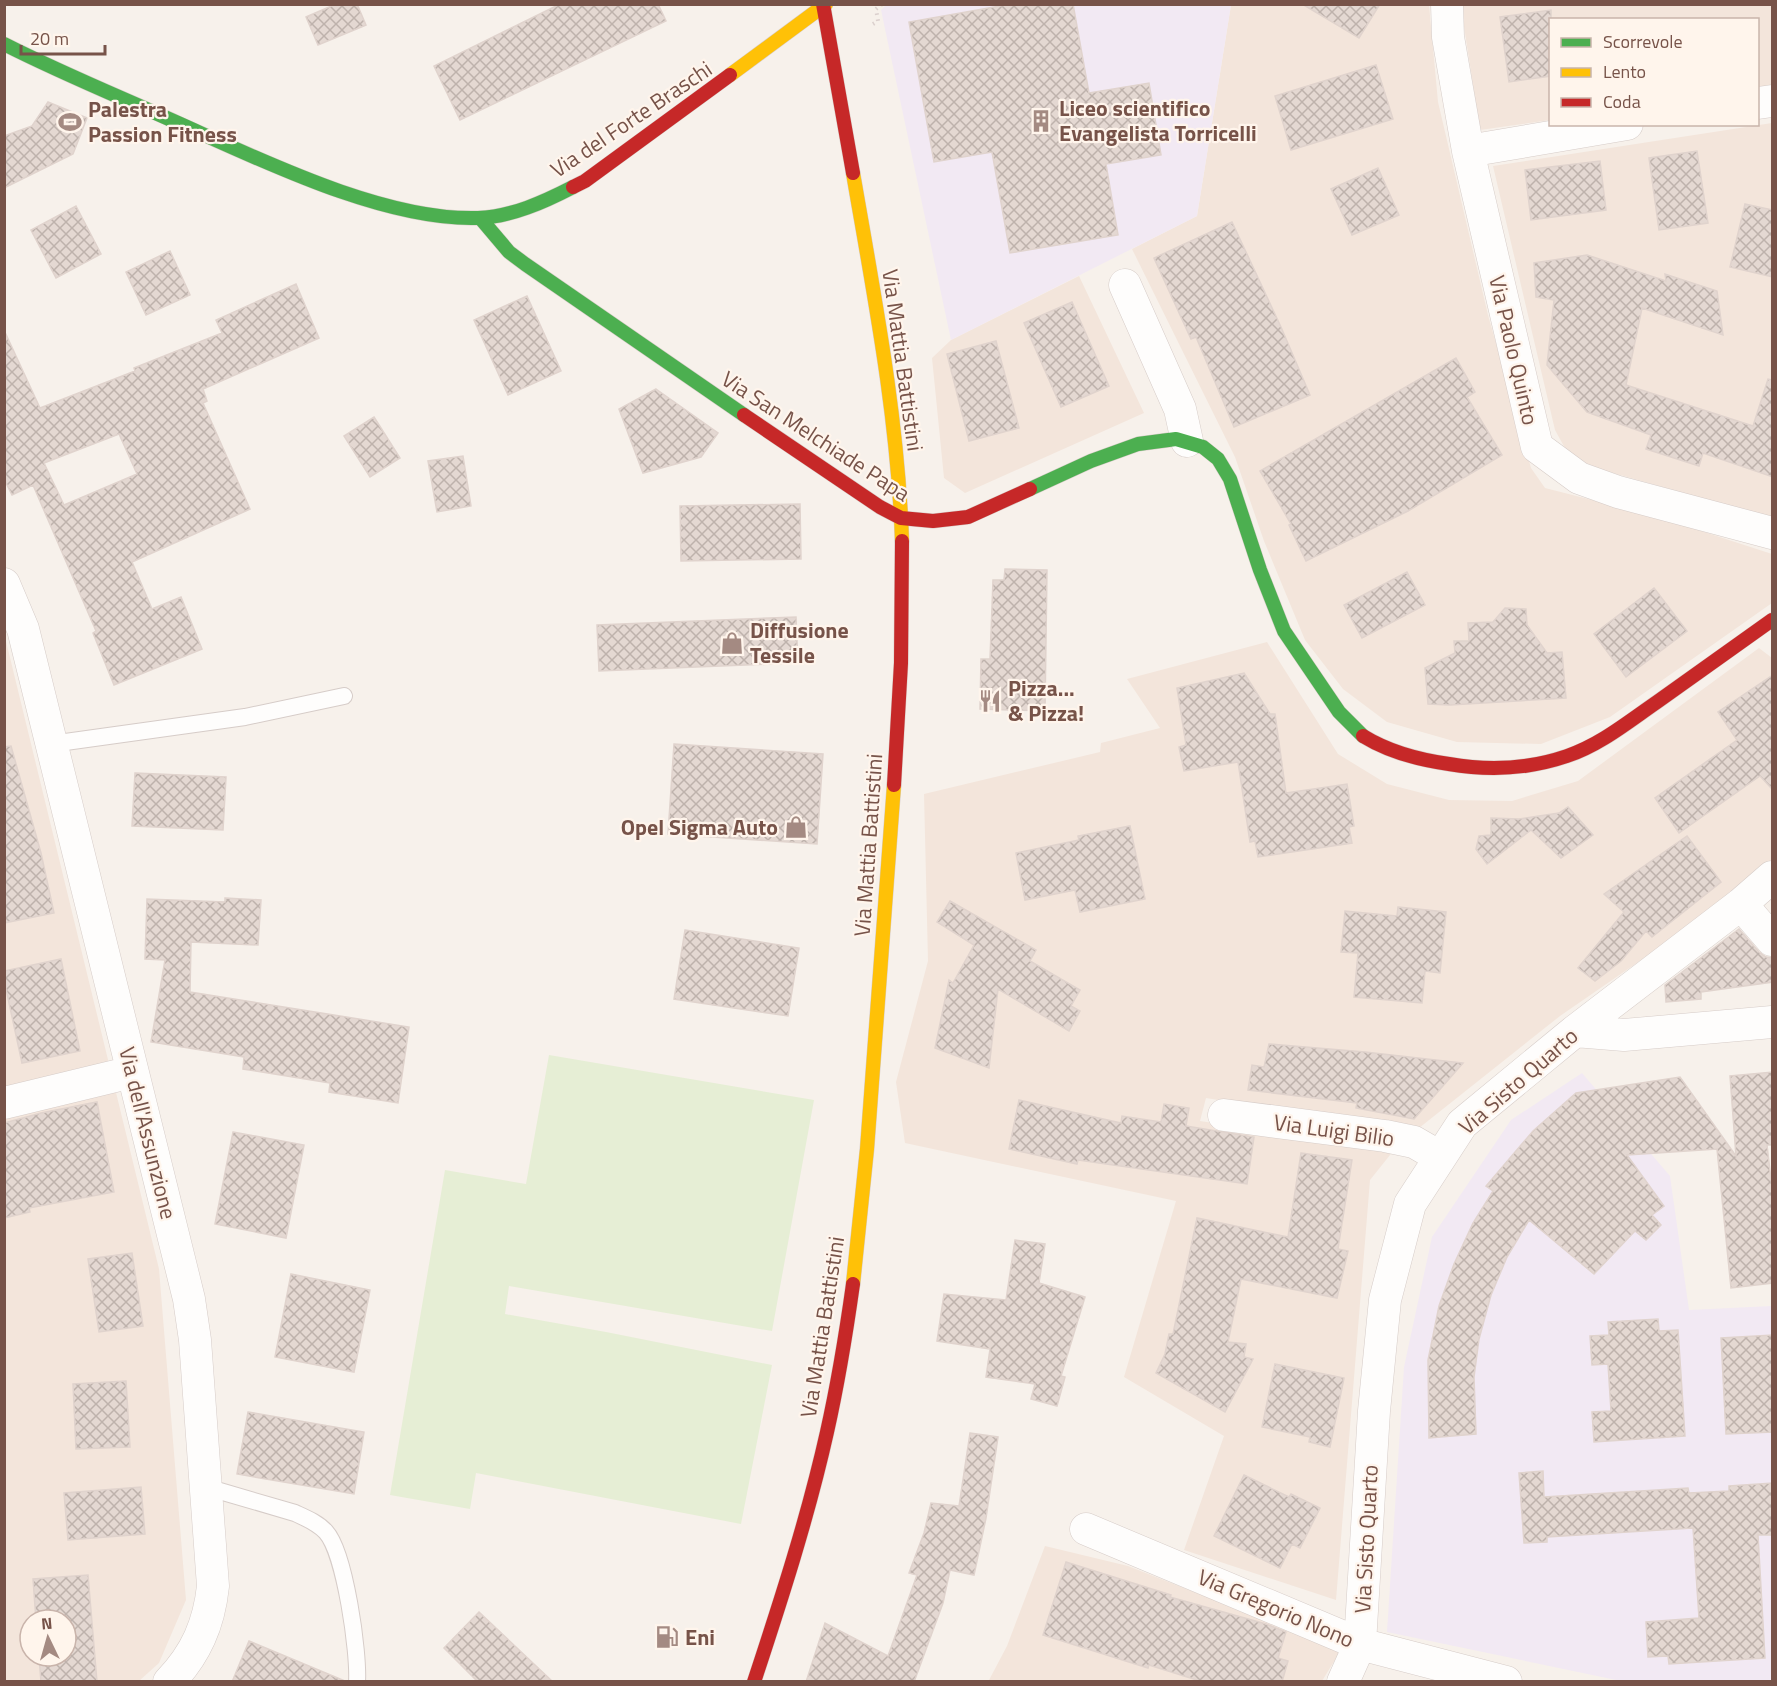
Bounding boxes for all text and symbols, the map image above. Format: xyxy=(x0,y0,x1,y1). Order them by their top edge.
scale bar xyxy=(21,18,105,56)
legend xyxy=(1549,18,1759,126)
text: 20 m xyxy=(30,25,69,52)
text: Scorrevole xyxy=(1603,28,1682,55)
street label: Via del Forte Braschi xyxy=(543,52,719,186)
text: Lento xyxy=(1603,58,1646,85)
text: Coda xyxy=(1603,88,1641,115)
place label: Liceo scientifico Evangelista Torricelli xyxy=(1059,91,1257,150)
place label: Palestra Passion Fitness xyxy=(88,92,237,151)
building icon: Liceo scientifico Evangelista Torricelli xyxy=(1028,108,1054,134)
sports icon: Palestra Passion Fitness xyxy=(57,109,83,135)
street label: Via Mattia Battistini xyxy=(873,267,933,453)
street label: Via Paolo Quinto xyxy=(1480,272,1548,428)
street label: Via San Melchiade Papa xyxy=(715,362,917,510)
place label: Diffusione Tessile xyxy=(750,613,849,672)
shop icon: Diffusione Tessile xyxy=(719,630,745,656)
place label: Pizza... & Pizza! xyxy=(1008,671,1084,730)
restaurant icon: Pizza... & Pizza! xyxy=(977,688,1003,714)
street label: Via Mattia Battistini xyxy=(845,752,891,938)
place label: Opel Sigma Auto xyxy=(621,810,778,844)
shop icon: Opel Sigma Auto xyxy=(783,814,809,840)
street label: Via Sisto Quarto xyxy=(1451,1019,1585,1143)
street label: Via dell'Assunzione xyxy=(110,1043,186,1223)
street label: Via Luigi Bilio xyxy=(1272,1105,1396,1155)
street label: Via Mattia Battistini xyxy=(791,1234,853,1420)
street label: Via Sisto Quarto xyxy=(1345,1464,1387,1614)
street label: Via Gregorio Nono xyxy=(1192,1560,1360,1656)
north arrow xyxy=(18,1608,78,1668)
text: N xyxy=(40,1611,53,1635)
place label: Eni xyxy=(685,1620,715,1654)
fuel station icon: Eni xyxy=(654,1624,680,1650)

